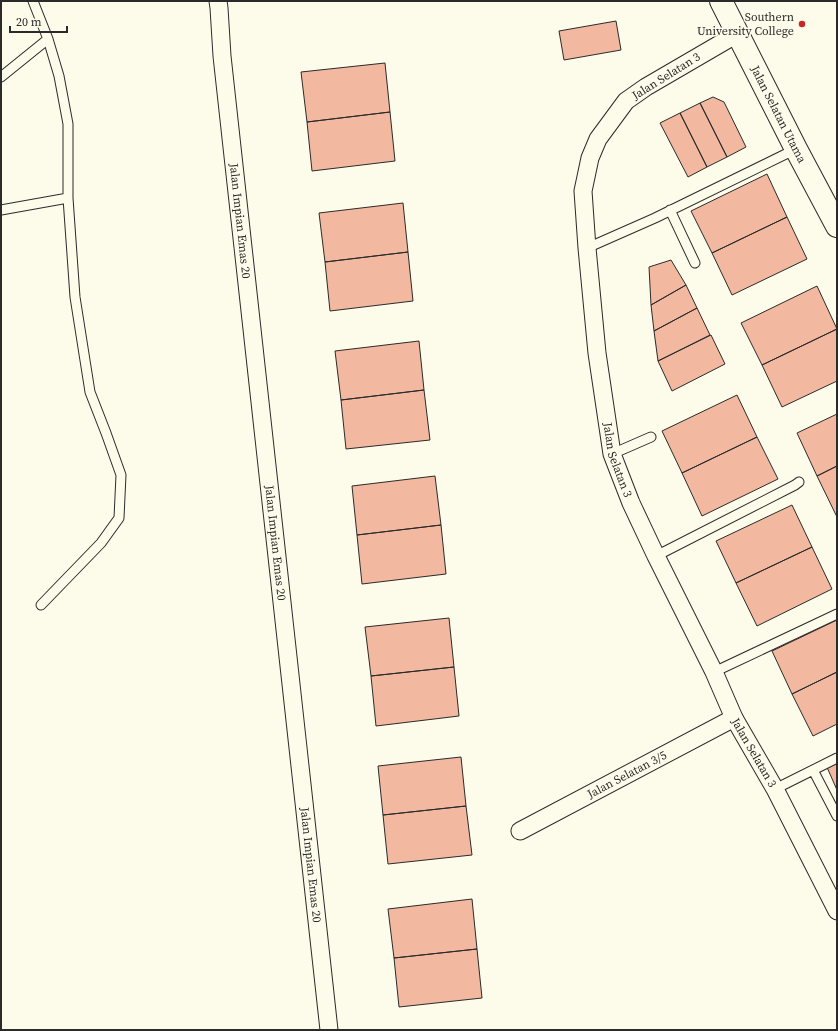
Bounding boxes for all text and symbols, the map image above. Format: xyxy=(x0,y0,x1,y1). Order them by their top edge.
scale bar xyxy=(10,8,67,34)
place label: Southern University College xyxy=(697,9,794,39)
text: 20 m xyxy=(16,14,42,30)
marker: Southern University College xyxy=(797,19,807,29)
street label: Jalan Selatan 3 xyxy=(628,49,703,104)
street label: Jalan Selatan Utama xyxy=(747,62,810,166)
street label: Jalan Impian Emas 20 xyxy=(226,161,254,279)
street label: Jalan Selatan 3 xyxy=(599,420,636,500)
street label: Jalan Impian Emas 20 xyxy=(261,483,290,601)
street label: Jalan Selatan 3 xyxy=(727,714,780,790)
street label: Jalan Selatan 3/5 xyxy=(584,747,670,803)
street label: Jalan Impian Emas 20 xyxy=(296,805,325,923)

